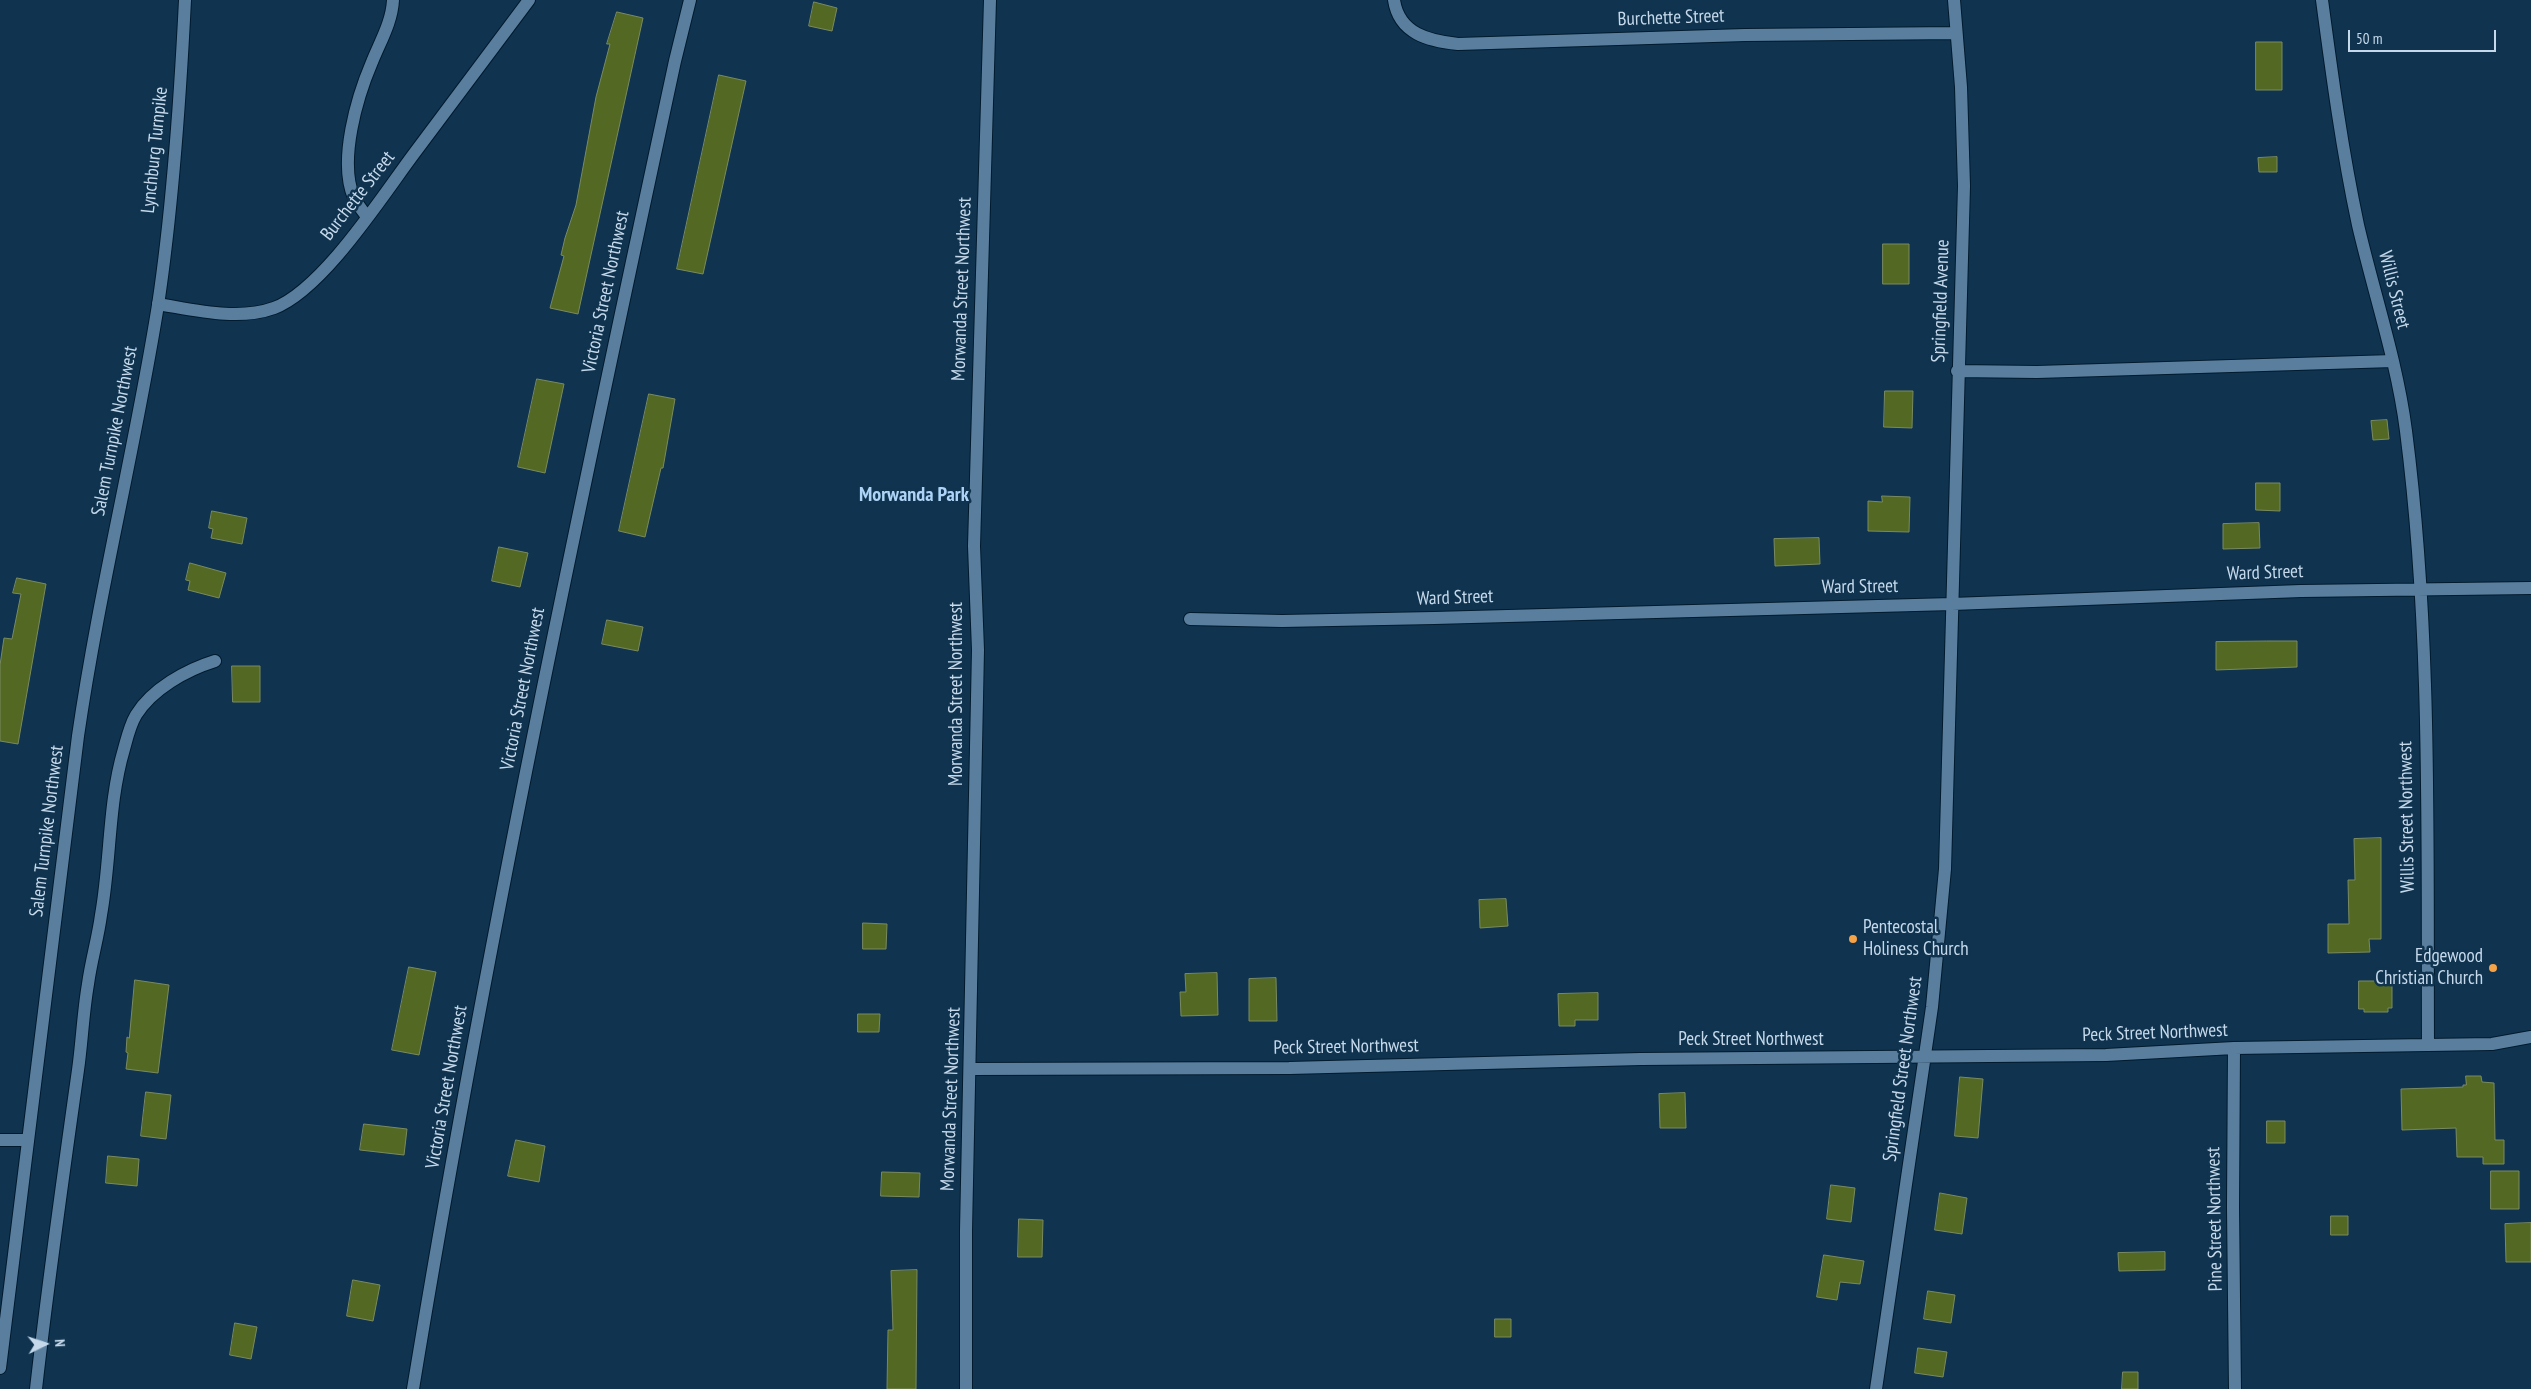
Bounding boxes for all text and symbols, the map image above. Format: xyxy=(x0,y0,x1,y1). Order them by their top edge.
street label: Burchette Street xyxy=(1617,5,1725,31)
scale bar xyxy=(2351,20,2498,52)
text: 50 m xyxy=(2356,29,2382,48)
street label: Lynchburg Turnpike xyxy=(137,86,173,214)
street label: Burchette Street xyxy=(316,147,400,245)
street label: Morwanda Street Northwest xyxy=(947,197,977,381)
street label: Victoria Street Northwest xyxy=(578,209,634,375)
street label: Springfield Avenue xyxy=(1927,239,1955,363)
street label: Willis Street xyxy=(2373,249,2415,331)
street label: Salem Turnpike Northwest xyxy=(87,344,143,518)
district label: Morwanda Park xyxy=(859,483,969,507)
street label: Ward Street xyxy=(2226,560,2304,586)
street label: Ward Street xyxy=(1822,575,1898,599)
street label: Ward Street xyxy=(1416,585,1494,611)
street label: Morwanda Street Northwest xyxy=(946,602,968,786)
street label: Victoria Street Northwest xyxy=(496,606,550,772)
street label: Willis Street Northwest xyxy=(2394,741,2420,893)
street label: Salem Turnpike Northwest xyxy=(25,744,69,918)
place label: Pentecostal Holiness Church xyxy=(1863,917,1969,961)
marker: Pentecostal Holiness Church xyxy=(1847,933,1859,945)
place label: Edgewood Christian Church xyxy=(2375,946,2483,990)
marker: Edgewood Christian Church xyxy=(2487,962,2499,974)
street label: Springfield Street Northwest xyxy=(1879,975,1927,1163)
street label: Victoria Street Northwest xyxy=(421,1004,473,1170)
street label: Morwanda Street Northwest xyxy=(936,1007,966,1191)
street label: Peck Street Northwest xyxy=(2082,1019,2228,1047)
street label: Peck Street Northwest xyxy=(1678,1029,1824,1051)
street label: Peck Street Northwest xyxy=(1273,1034,1419,1060)
street label: Pine Street Northwest xyxy=(2202,1147,2228,1291)
north arrow xyxy=(20,1319,70,1369)
text: N xyxy=(51,1339,69,1347)

